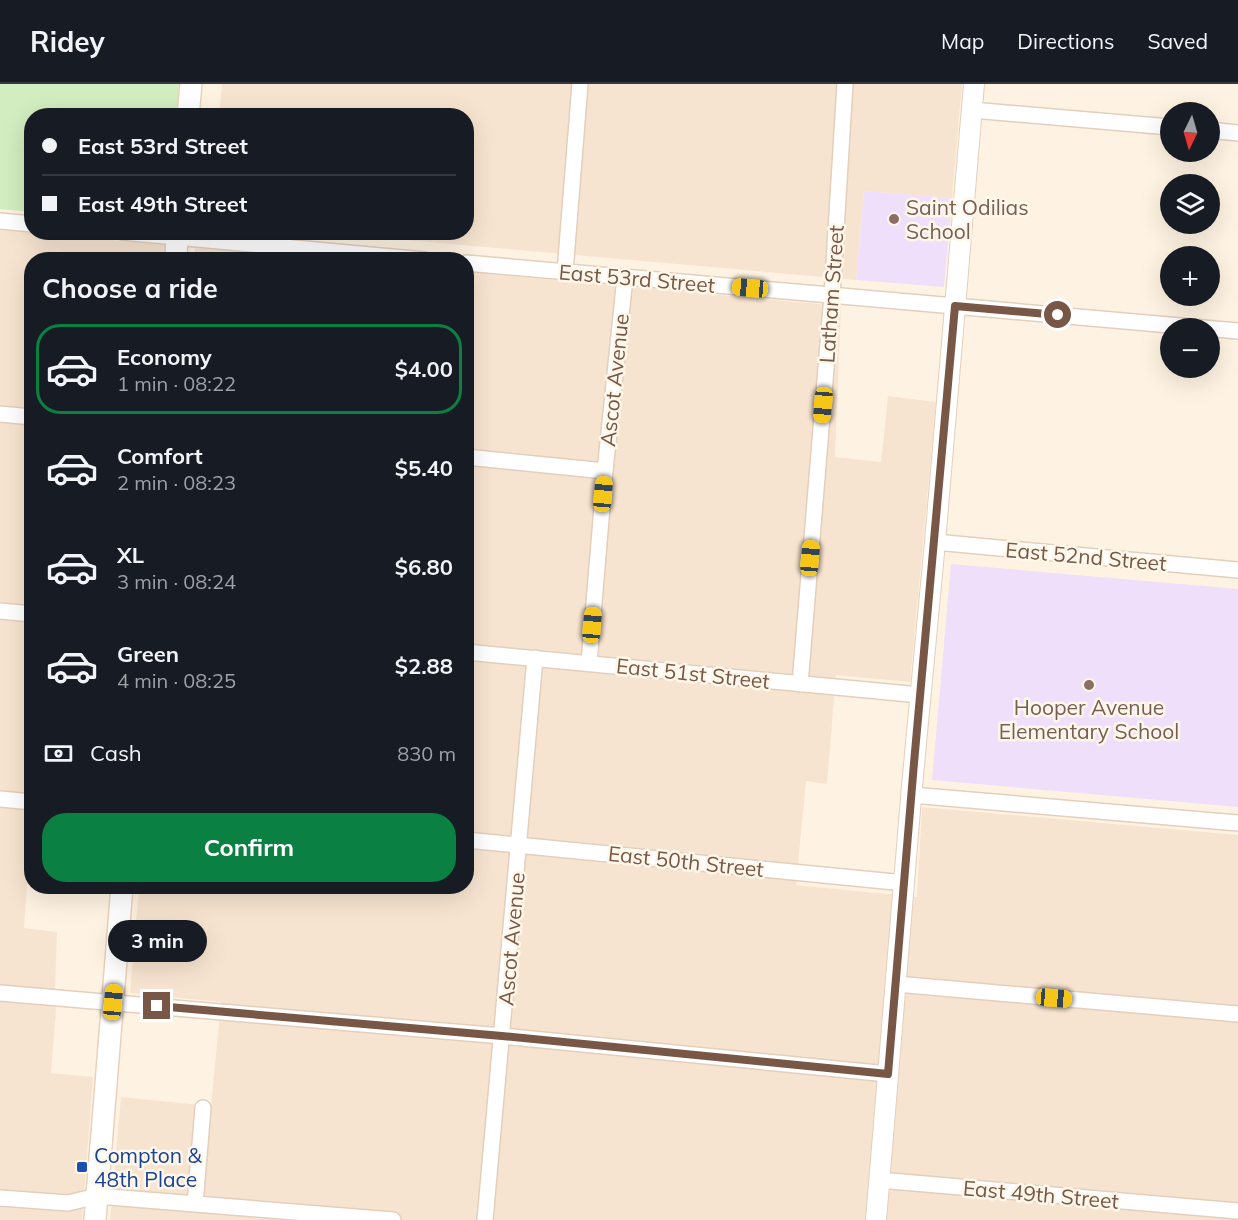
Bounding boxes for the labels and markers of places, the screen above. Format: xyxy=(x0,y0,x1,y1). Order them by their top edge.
place label: Saint Odilias School xyxy=(906,194,1029,244)
marker: Saint Odilias School xyxy=(887,212,901,226)
marker: Hooper Avenue Elementary School xyxy=(1082,678,1096,692)
place label: Hooper Avenue Elementary School xyxy=(999,694,1179,744)
place label: Compton & 48th Place xyxy=(94,1142,203,1192)
marker: Compton & 48th Place xyxy=(75,1160,89,1174)

